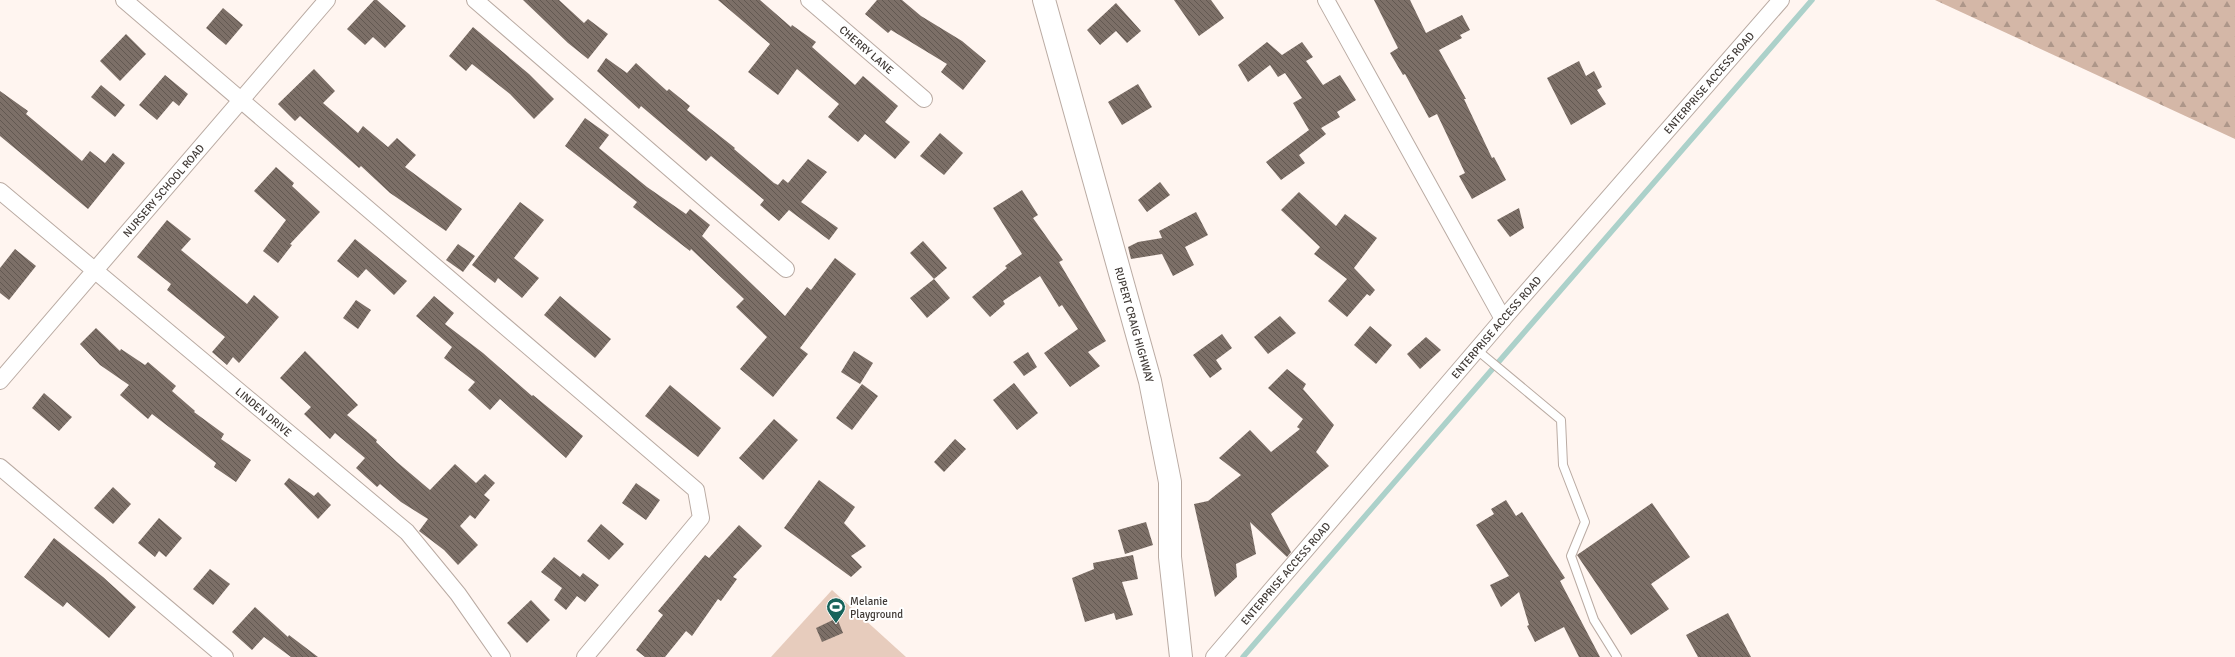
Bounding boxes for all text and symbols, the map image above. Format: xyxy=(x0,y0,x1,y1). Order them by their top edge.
street label: CHERRY LANE xyxy=(837,23,896,77)
street label: ENTERPRISE ACCESS ROAD xyxy=(1661,29,1757,137)
street label: NURSERY SCHOOL ROAD xyxy=(120,142,207,240)
street label: RUPERT CRAIG HIGHWAY xyxy=(1112,266,1156,384)
street label: ENTERPRISE ACCESS ROAD xyxy=(1449,274,1544,381)
street label: LINDEN DRIVE xyxy=(233,385,294,440)
street label: ENTERPRISE ACCESS ROAD xyxy=(1238,520,1333,628)
place label: Melanie Playground xyxy=(850,595,903,621)
sports icon: Melanie Playground xyxy=(825,596,847,624)

